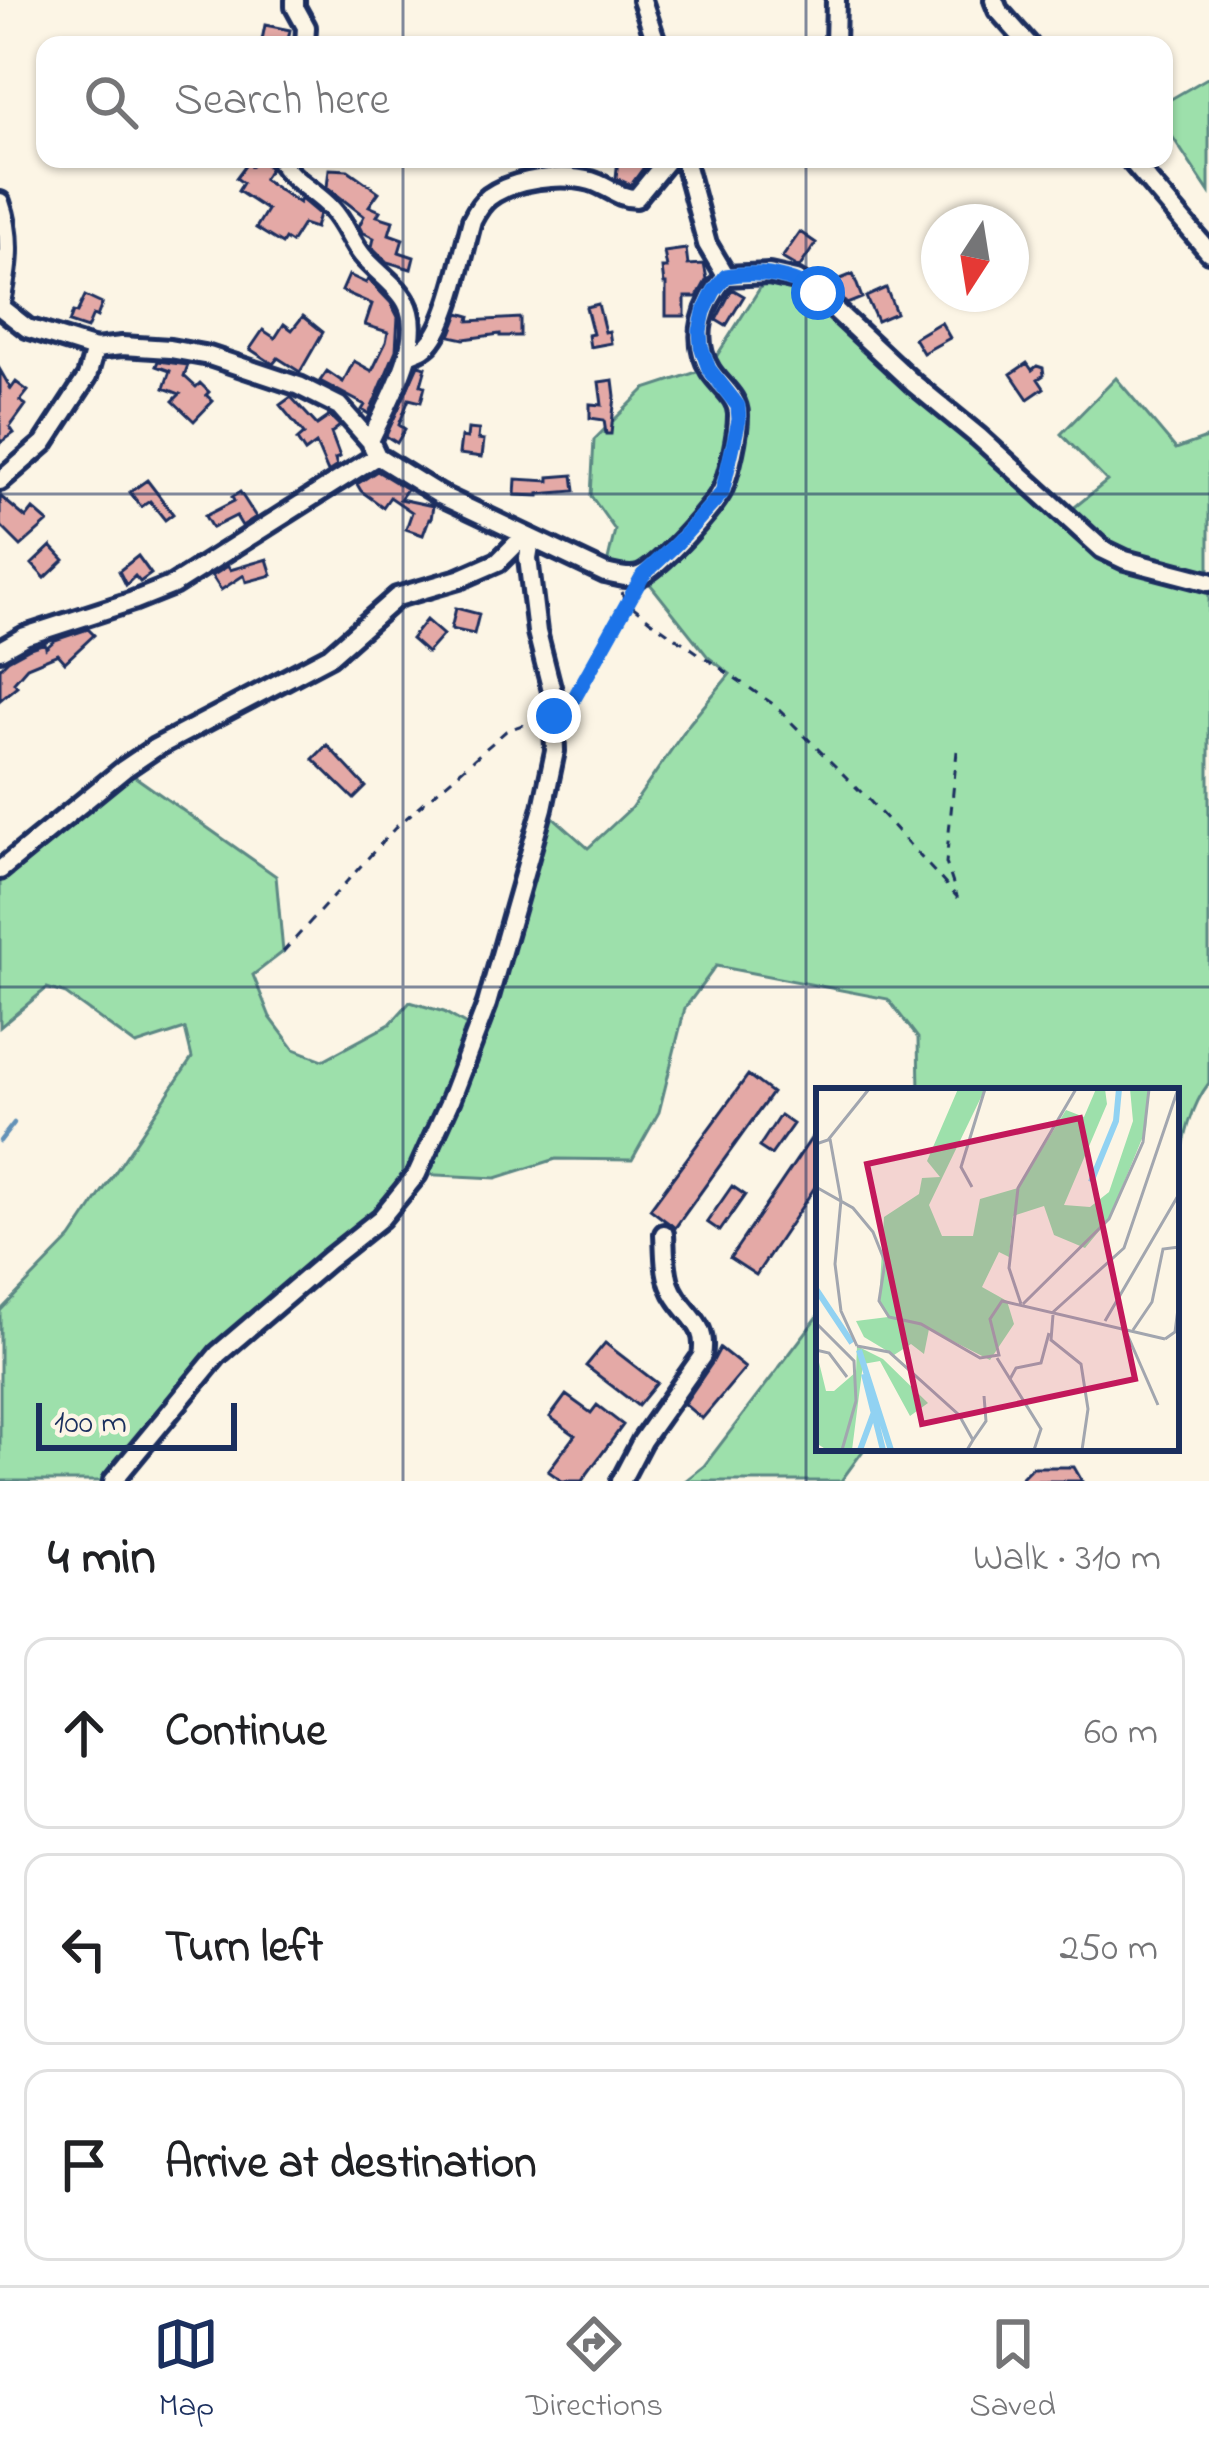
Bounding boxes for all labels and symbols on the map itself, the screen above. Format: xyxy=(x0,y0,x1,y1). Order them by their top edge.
north arrow xyxy=(921,204,1029,312)
route start xyxy=(791,266,845,320)
route end xyxy=(527,689,581,743)
inset map xyxy=(816,1088,1179,1451)
scale bar xyxy=(36,1397,237,1450)

